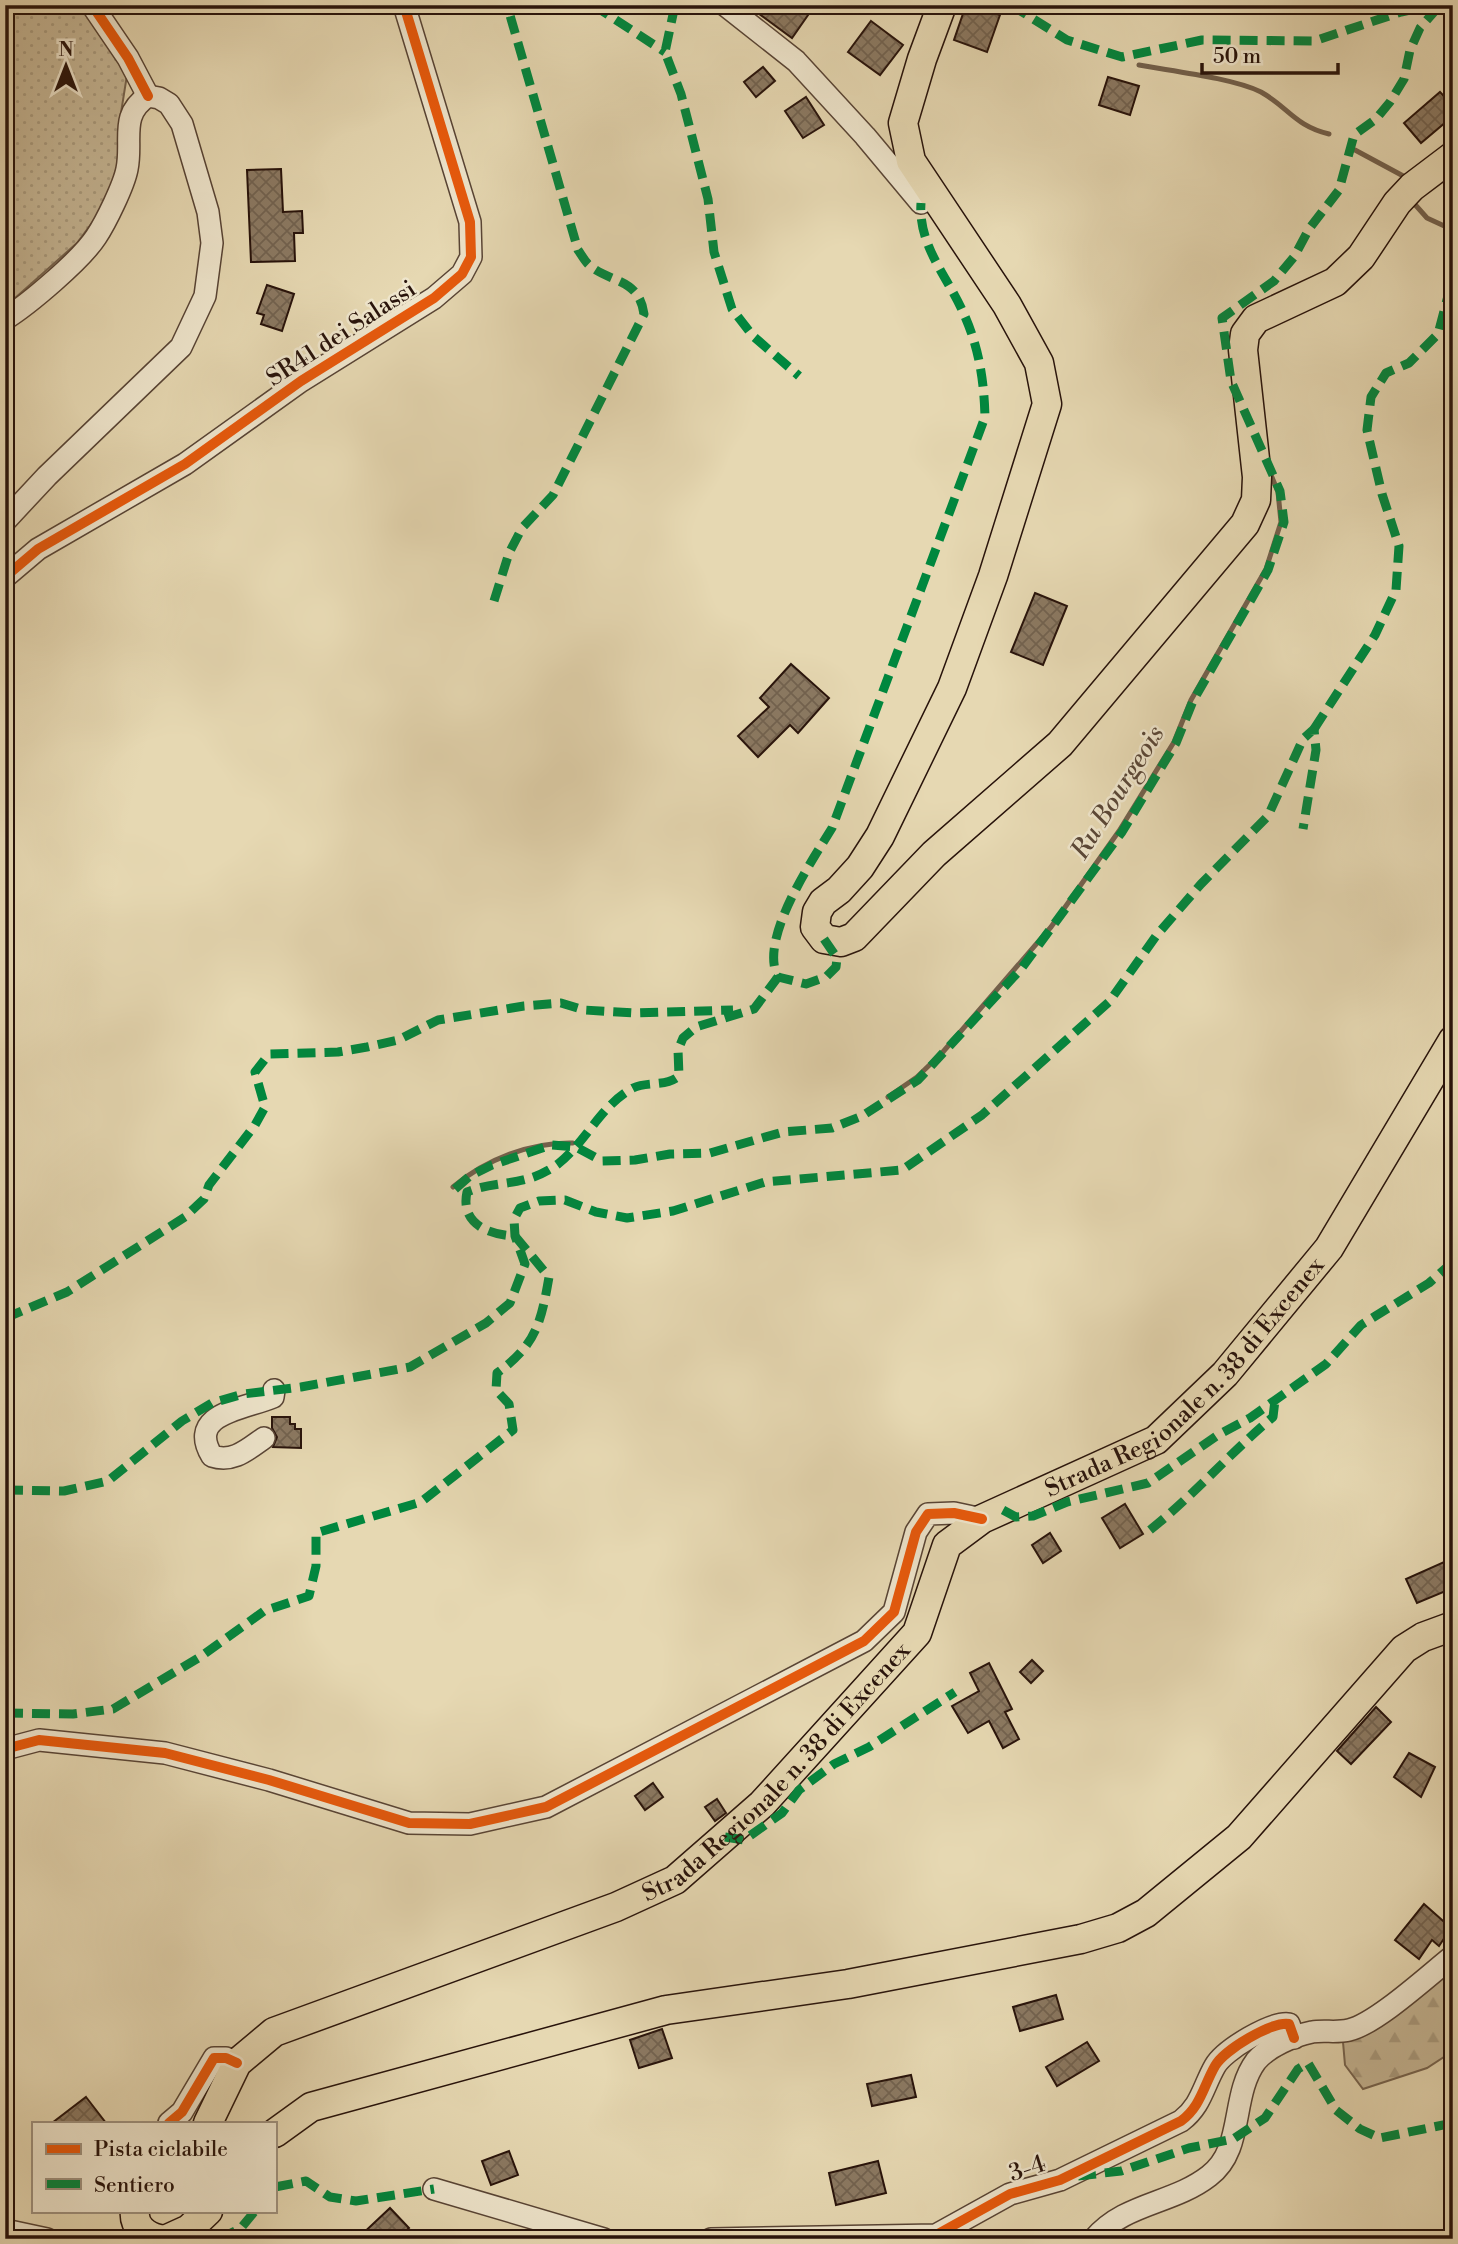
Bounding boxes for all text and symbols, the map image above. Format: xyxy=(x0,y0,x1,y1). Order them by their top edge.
north arrow xyxy=(32,32,102,102)
scale bar xyxy=(1202,32,1339,76)
text: N xyxy=(58,38,74,62)
text: 50 m xyxy=(1213,44,1261,70)
street label: SR41 dei Salassi xyxy=(261,274,422,393)
water label: Ru Bourgeois xyxy=(1064,720,1172,866)
street label: Strada Regionale n. 38 di Excenex xyxy=(1040,1251,1332,1504)
street label: Strada Regionale n. 38 di Excenex xyxy=(638,1636,918,1909)
legend xyxy=(32,2122,276,2212)
text: Pista ciclabile xyxy=(94,2137,228,2163)
street label: 3-4 xyxy=(1005,2149,1050,2189)
text: Sentiero xyxy=(94,2173,175,2199)

